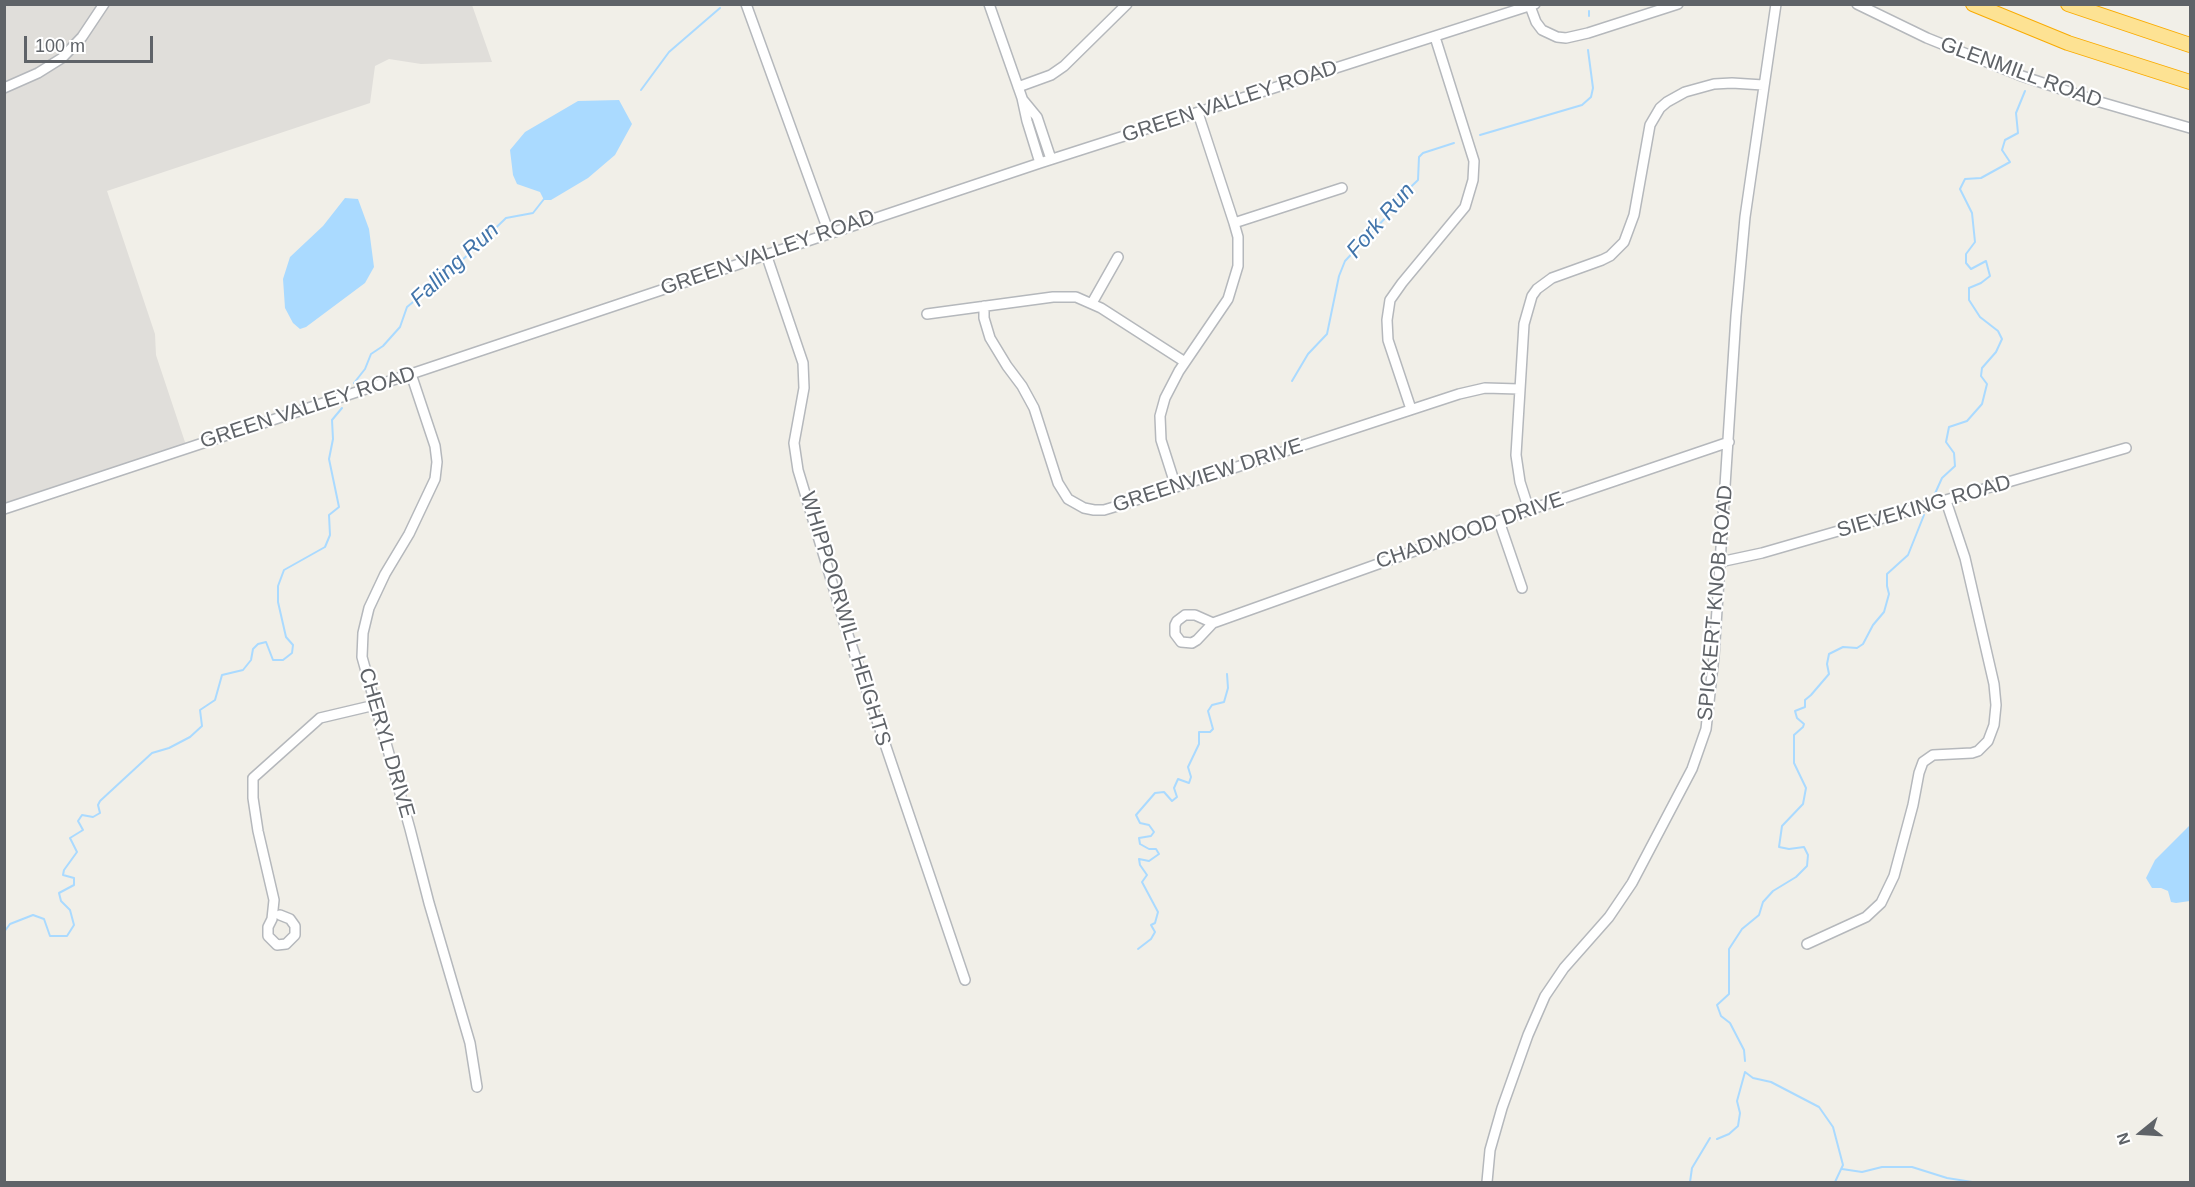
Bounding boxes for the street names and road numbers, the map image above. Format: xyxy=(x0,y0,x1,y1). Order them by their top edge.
street label: GLENMILL ROAD xyxy=(1937,32,2105,114)
street label: GREEN VALLEY ROAD xyxy=(1119,55,1341,149)
street label: GREEN VALLEY ROAD xyxy=(658,204,878,302)
street label: GREEN VALLEY ROAD xyxy=(197,361,419,455)
street label: GREENVIEW DRIVE xyxy=(1110,433,1306,519)
street label: SIEVEKING ROAD xyxy=(1834,470,2014,544)
street label: SPICKERT KNOB ROAD xyxy=(1693,484,1739,722)
street label: CHADWOOD DRIVE xyxy=(1373,487,1567,575)
street label: WHIPPOORWILL HEIGHTS xyxy=(794,489,896,749)
street label: CHERYL DRIVE xyxy=(353,665,419,821)

